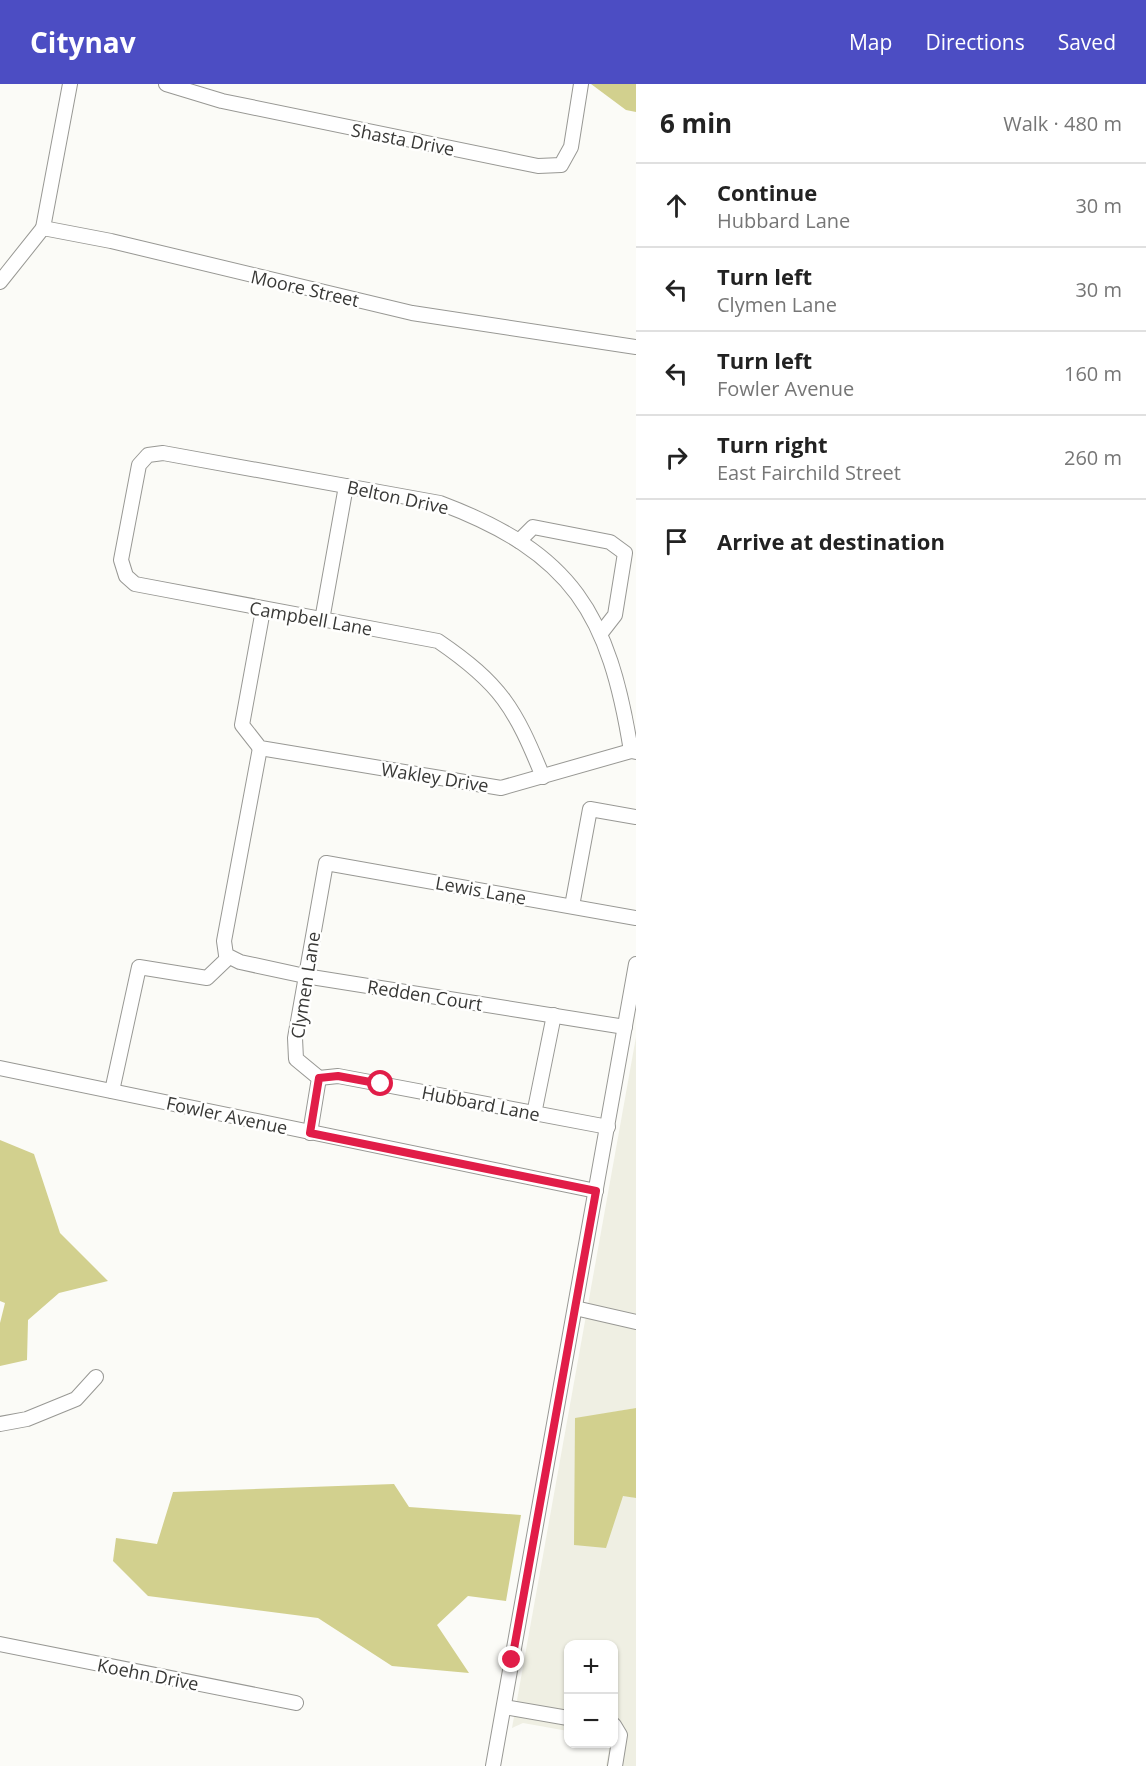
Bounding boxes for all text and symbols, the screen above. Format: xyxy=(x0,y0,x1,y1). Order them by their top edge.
text: Citynav xyxy=(30,23,136,61)
text: Map xyxy=(849,28,892,56)
text: Directions xyxy=(925,28,1025,56)
text: Saved xyxy=(1058,28,1116,56)
text: 6 min xyxy=(660,105,732,141)
text: Walk · 480 m xyxy=(1003,110,1122,137)
street label: Shasta Drive xyxy=(349,117,457,161)
text: Continue xyxy=(717,177,817,207)
icon: ahead xyxy=(660,189,693,222)
text: 30 m xyxy=(1075,192,1122,219)
text: Hubbard Lane xyxy=(717,207,850,234)
text: Turn left xyxy=(717,261,812,291)
street label: Moore Street xyxy=(249,264,361,312)
icon: left xyxy=(660,273,693,306)
text: 30 m xyxy=(1075,276,1122,303)
text: Clymen Lane xyxy=(717,291,837,318)
text: Turn left xyxy=(717,345,812,375)
icon: left xyxy=(660,357,693,390)
text: 160 m xyxy=(1064,360,1122,387)
text: Fowler Avenue xyxy=(717,375,854,402)
text: Turn right xyxy=(717,429,828,459)
icon: right xyxy=(660,441,693,474)
text: 260 m xyxy=(1064,444,1122,471)
text: East Fairchild Street xyxy=(717,459,901,486)
street label: Belton Drive xyxy=(345,475,451,519)
icon: arrive xyxy=(660,525,693,558)
text: Arrive at destination xyxy=(717,526,945,556)
street label: Campbell Lane xyxy=(248,595,374,641)
street label: Wakley Drive xyxy=(380,757,490,797)
street label: Lewis Lane xyxy=(434,870,528,910)
street label: Clymen Lane xyxy=(285,930,325,1040)
street label: Redden Court xyxy=(366,974,484,1016)
route start xyxy=(367,1070,393,1096)
street label: Hubbard Lane xyxy=(420,1080,542,1126)
street label: Fowler Avenue xyxy=(164,1090,290,1140)
map controls xyxy=(564,1640,618,1748)
button: + xyxy=(564,1640,618,1694)
route end xyxy=(498,1646,524,1672)
street label: Koehn Drive xyxy=(95,1652,201,1696)
button: − xyxy=(564,1694,618,1748)

